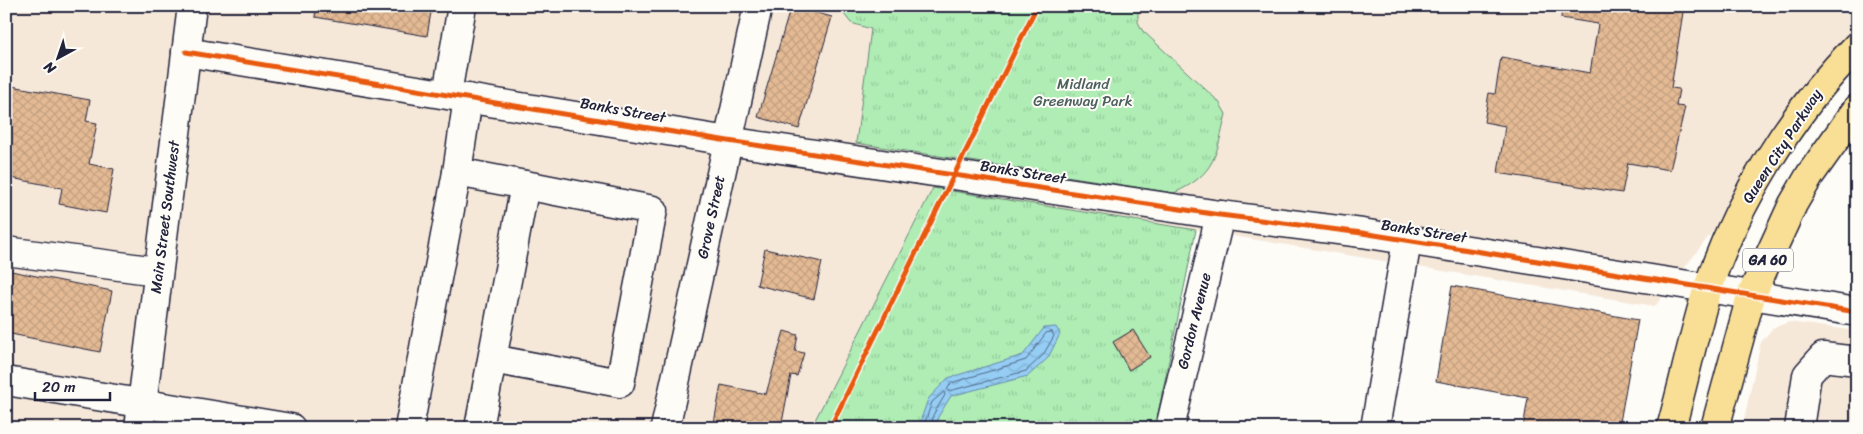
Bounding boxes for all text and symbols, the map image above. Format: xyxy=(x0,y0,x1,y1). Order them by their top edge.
north arrow xyxy=(32,32,82,82)
text: N xyxy=(38,55,62,81)
park label: Midland Greenway Park xyxy=(1033,71,1133,114)
street label: Queen City Parkway xyxy=(1735,83,1829,209)
street label: Banks Street xyxy=(578,90,669,130)
street label: Main Street Southwest xyxy=(143,138,187,295)
street label: Banks Street xyxy=(978,152,1069,192)
street label: Grove Street xyxy=(689,172,733,261)
street label: Banks Street xyxy=(1379,211,1470,251)
road number: GA 60 xyxy=(1743,248,1793,272)
street label: Gordon Avenue xyxy=(1169,270,1219,372)
scale bar xyxy=(35,369,110,401)
text: 20 m xyxy=(42,374,76,400)

